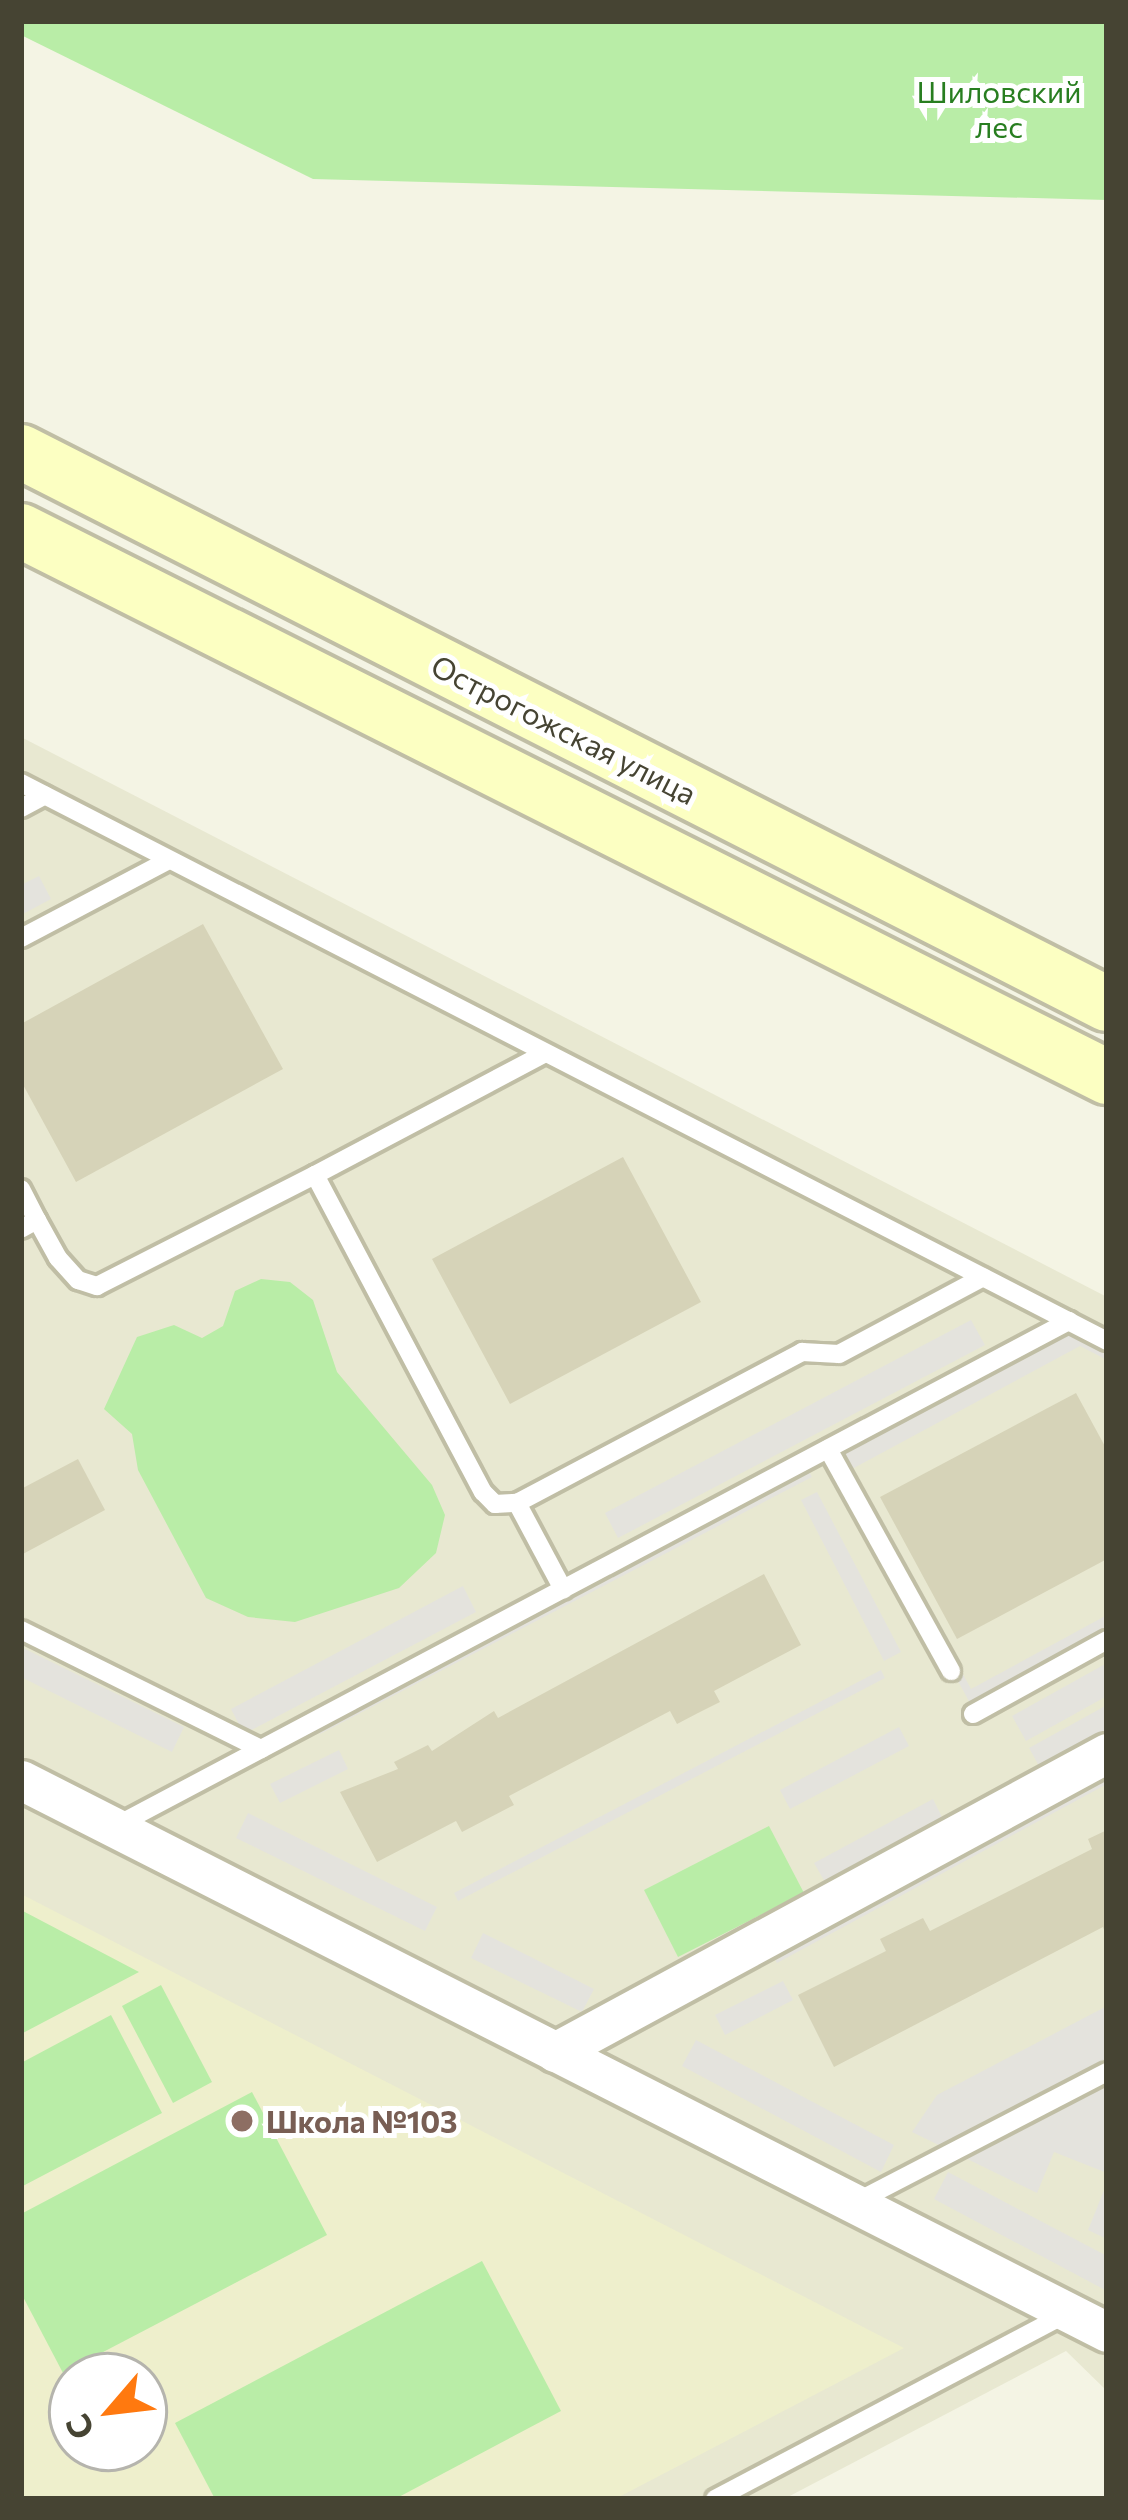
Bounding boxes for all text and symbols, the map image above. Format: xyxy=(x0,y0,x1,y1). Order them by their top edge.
park label: Шиловский лес xyxy=(916,73,1082,144)
street label: Острогожская улица xyxy=(426,647,702,811)
place label: Школа №103 xyxy=(266,2103,457,2139)
marker: Школа №103 xyxy=(229,2108,255,2134)
north arrow xyxy=(48,2352,168,2472)
text: С xyxy=(55,2408,102,2447)

